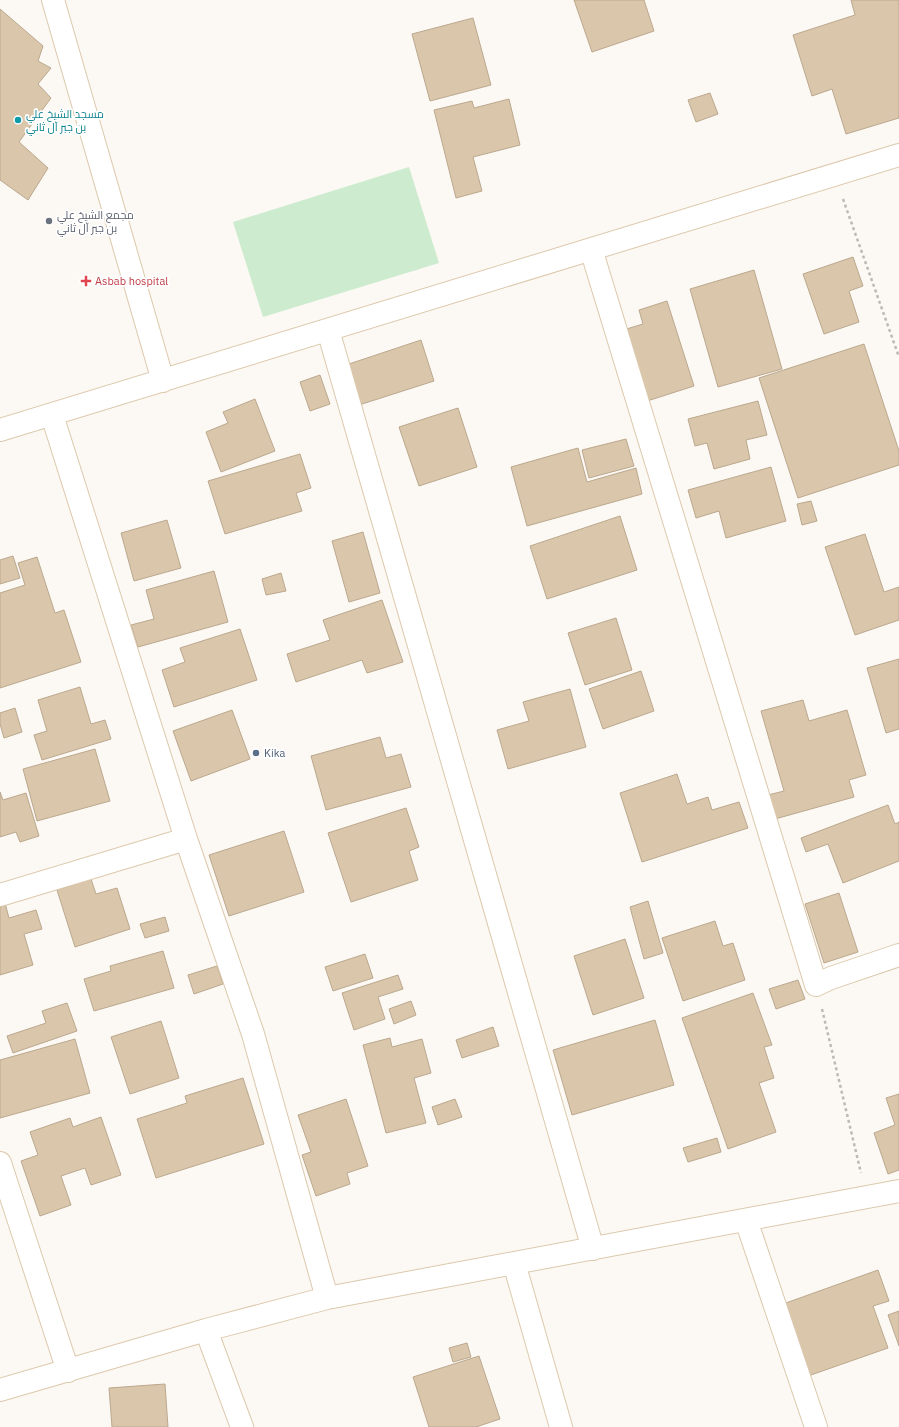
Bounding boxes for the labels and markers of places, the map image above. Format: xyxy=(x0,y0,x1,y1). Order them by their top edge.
place label: مسجد الشيخ علي بن جبر آل ثاني xyxy=(26,107,104,136)
marker: مسجد الشيخ علي بن جبر آل ثاني xyxy=(13,115,23,125)
place label: مجمع الشيخ علي بن جبر آل ثاني xyxy=(57,208,134,237)
marker: مجمع الشيخ علي بن جبر آل ثاني xyxy=(44,216,54,226)
place label: Asbab hospital xyxy=(95,274,168,288)
marker: Asbab hospital xyxy=(80,275,92,287)
place label: Kika xyxy=(264,746,285,760)
marker: Kika xyxy=(251,748,261,758)

